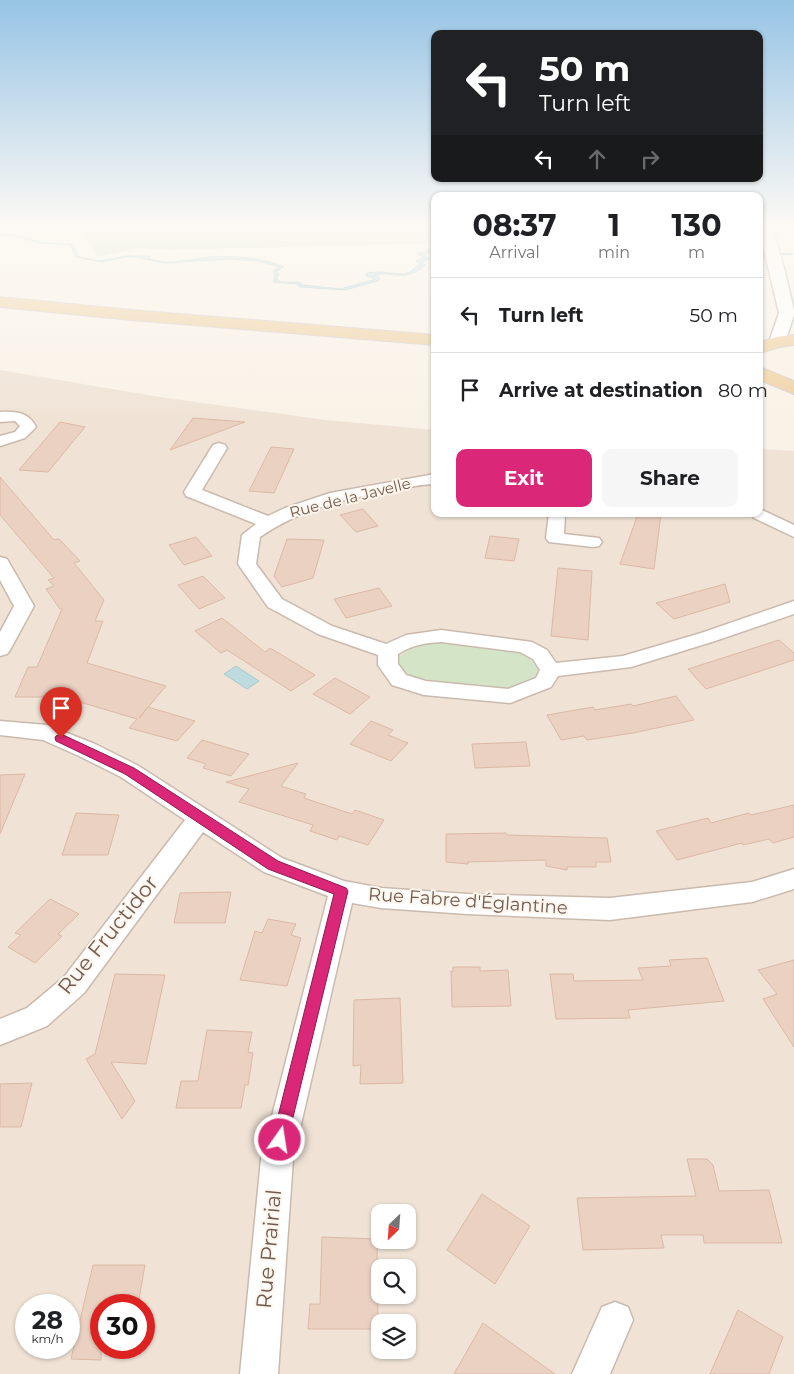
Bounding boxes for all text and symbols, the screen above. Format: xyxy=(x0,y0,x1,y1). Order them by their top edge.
text: 50 m xyxy=(539,47,630,90)
icon: left xyxy=(456,50,521,115)
text: Turn left xyxy=(539,90,631,117)
icon: left xyxy=(530,145,558,173)
icon: ahead xyxy=(583,145,611,173)
icon: right xyxy=(636,145,664,173)
text: 08:37 xyxy=(472,207,557,244)
text: 1 xyxy=(608,207,620,244)
text: 130 xyxy=(672,207,722,244)
text: Arrival xyxy=(489,243,540,262)
text: min xyxy=(598,243,630,262)
text: m xyxy=(688,243,705,262)
icon: left xyxy=(456,301,484,329)
text: Turn left xyxy=(499,304,584,327)
text: 50 m xyxy=(690,304,738,327)
icon: arrive xyxy=(456,376,484,404)
text: Arrive at destination xyxy=(499,379,703,402)
text: 80 m xyxy=(718,379,768,402)
button: Exit xyxy=(456,449,592,507)
button: Share xyxy=(602,449,738,507)
street label: Rue de la Javelle xyxy=(287,473,412,522)
pin xyxy=(40,687,82,738)
icon: arrive xyxy=(47,694,75,722)
street label: Rue Fructidor xyxy=(52,870,163,999)
street label: Rue Fabre d'Églantine xyxy=(367,883,569,919)
position arrow xyxy=(253,1113,305,1165)
street label: Rue Prairial xyxy=(251,1188,286,1310)
north arrow xyxy=(371,1204,416,1249)
map controls xyxy=(371,1204,416,1359)
button: search xyxy=(371,1259,416,1304)
speed limit sign: 30 xyxy=(90,1294,155,1359)
text: 28 xyxy=(32,1305,63,1335)
button: layers xyxy=(371,1314,416,1359)
text: km/h xyxy=(31,1331,64,1346)

